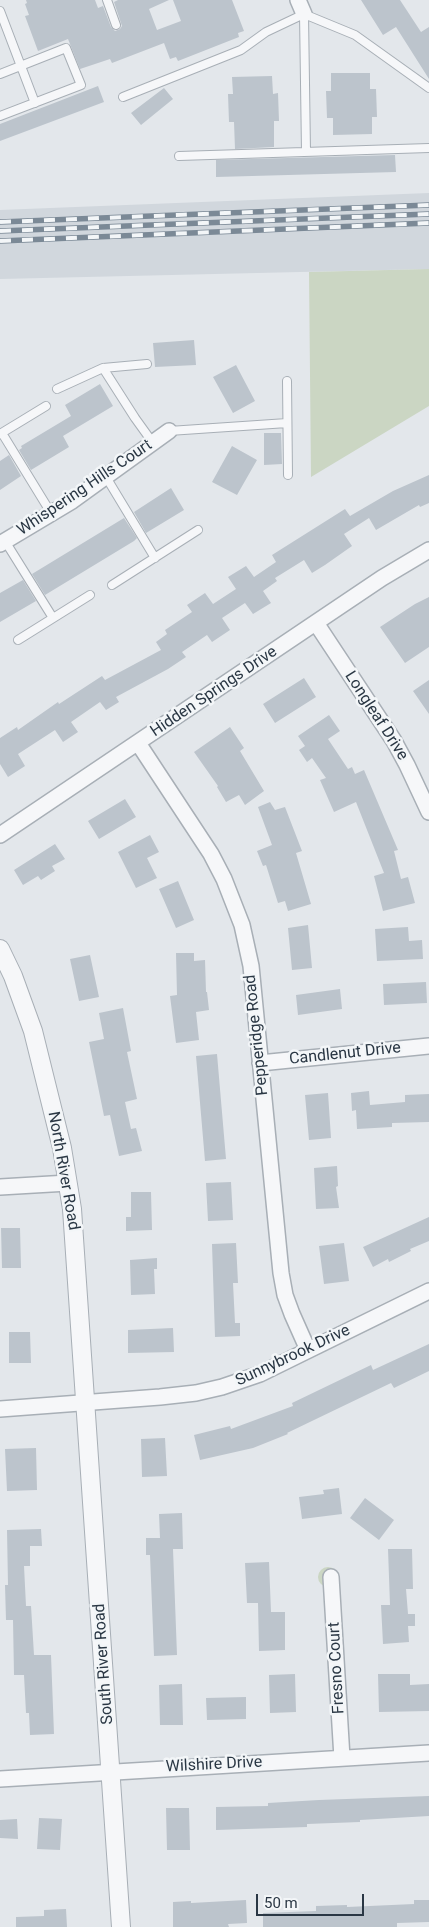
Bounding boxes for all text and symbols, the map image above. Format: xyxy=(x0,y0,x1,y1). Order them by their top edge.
street label: Whispering Hills Court xyxy=(14,436,156,540)
street label: Hidden Springs Drive xyxy=(147,643,281,741)
street label: Longleaf Drive xyxy=(340,668,412,764)
street label: Pepperidge Road xyxy=(241,974,273,1096)
street label: Candlenut Drive xyxy=(288,1039,402,1069)
street label: North River Road xyxy=(43,1110,83,1232)
street label: Sunnybrook Drive xyxy=(233,1321,353,1391)
street label: South River Road xyxy=(90,1603,118,1725)
street label: Fresno Court xyxy=(325,1622,349,1714)
street label: Wilshire Drive xyxy=(165,1753,263,1777)
scale bar xyxy=(259,1884,366,1916)
text: 50 m xyxy=(264,1894,298,1912)

